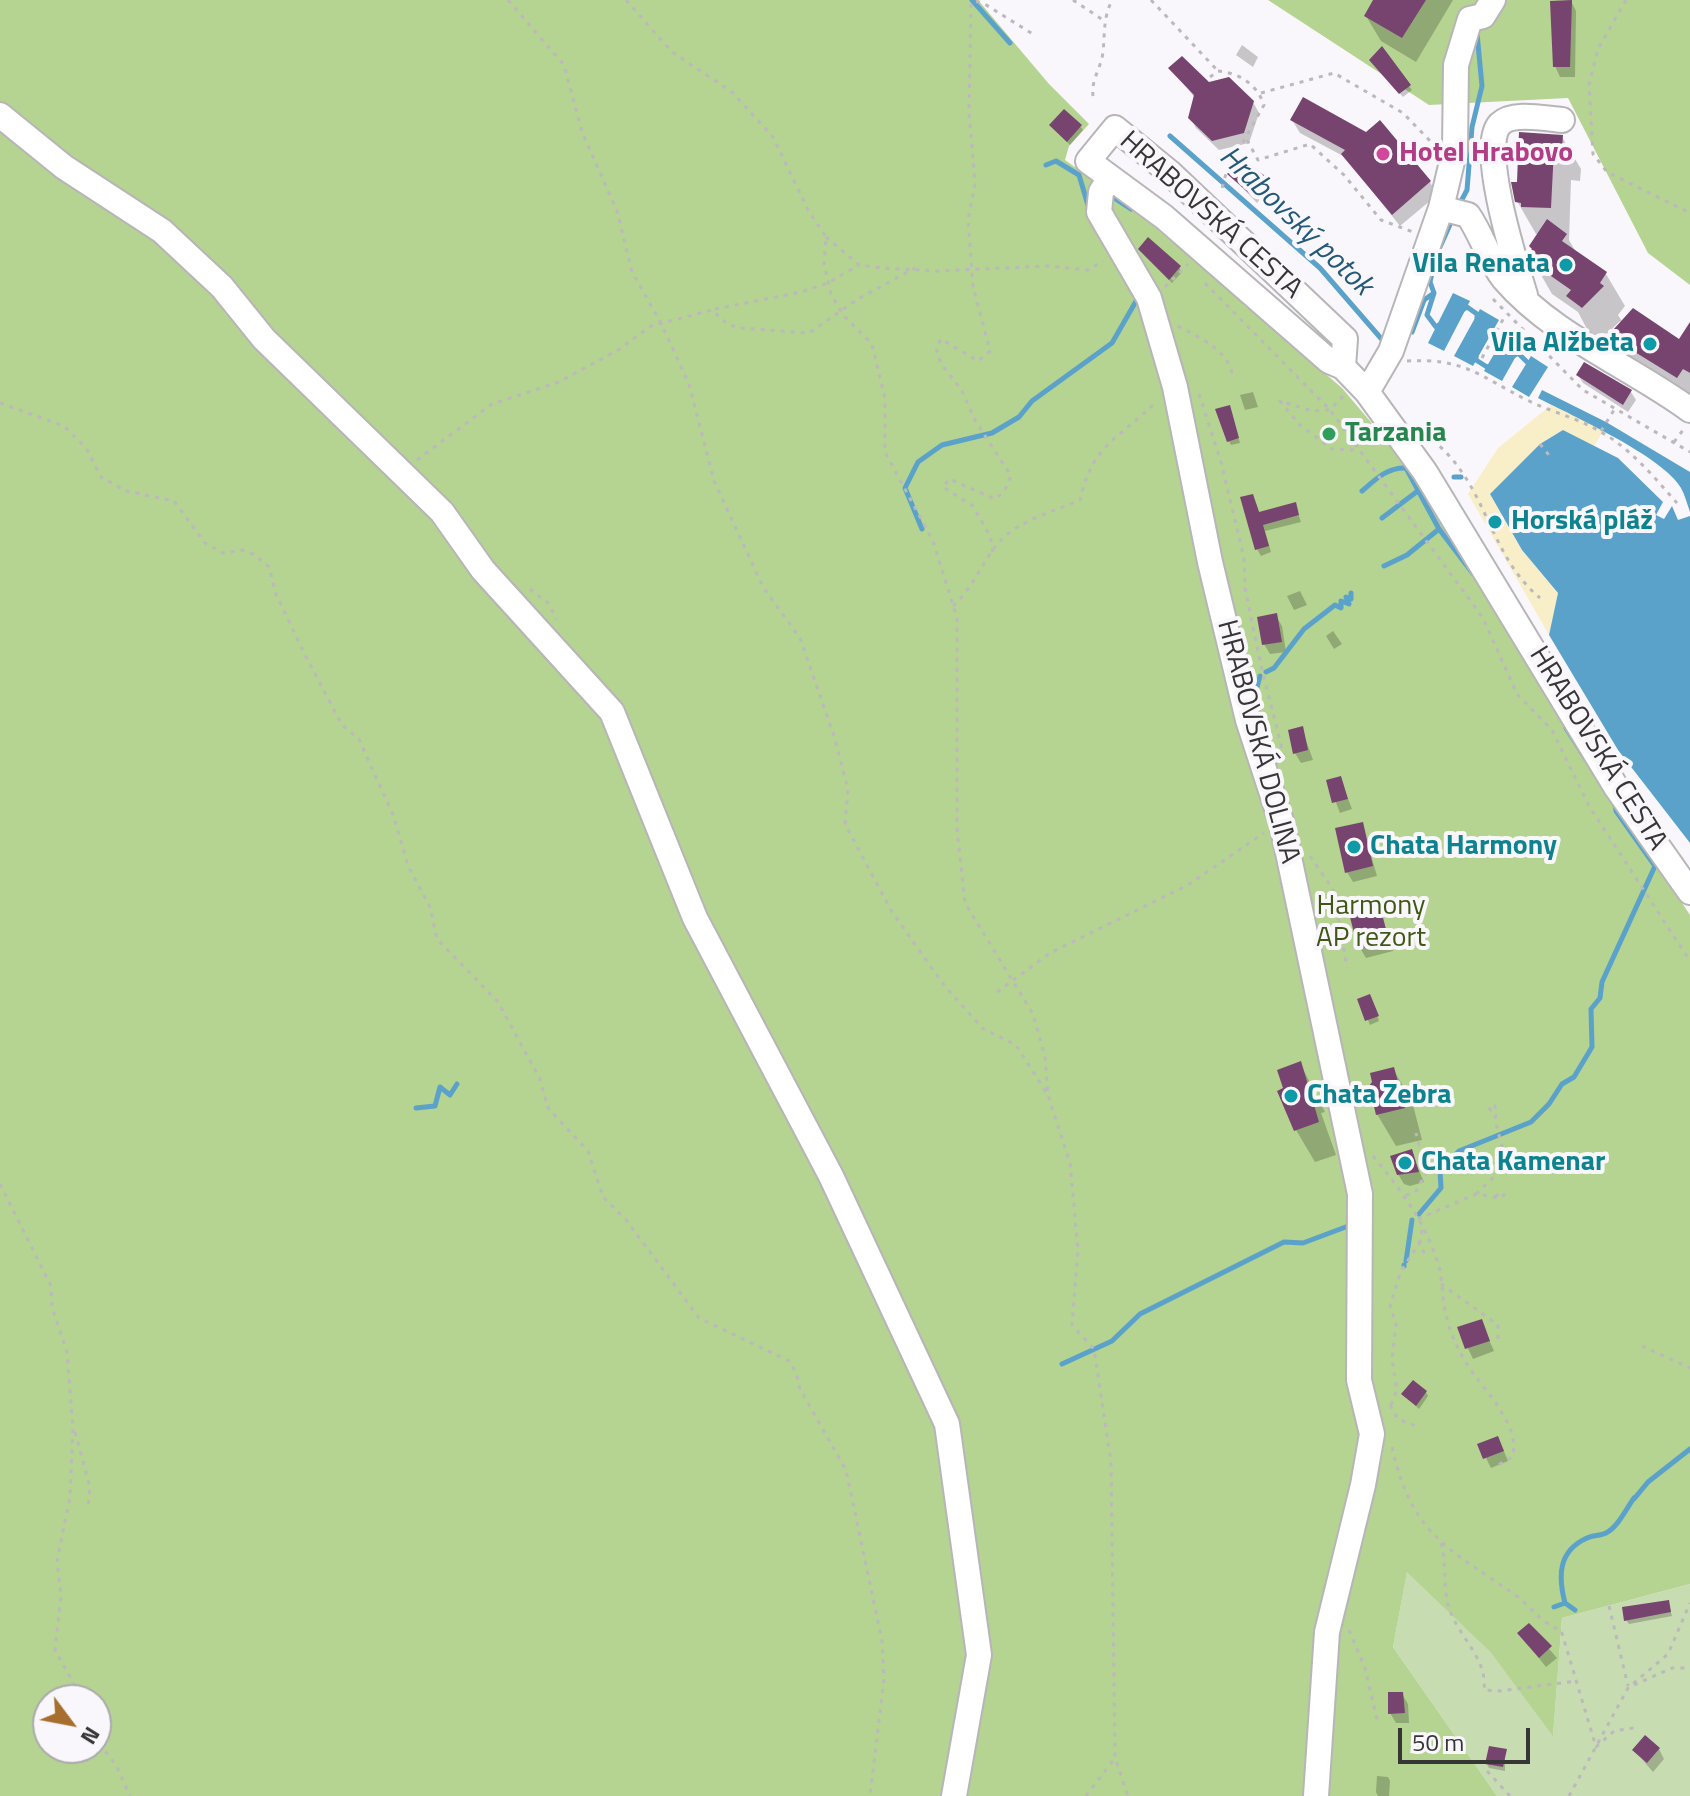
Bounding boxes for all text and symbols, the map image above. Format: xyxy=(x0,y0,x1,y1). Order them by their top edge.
street label: HRABOVSKÁ CESTA xyxy=(1112,125,1308,307)
place label: Hotel Hrabovo xyxy=(1399,137,1573,171)
water label: Hrabovský potok xyxy=(1211,140,1379,304)
marker: Hotel Hrabovo xyxy=(1374,145,1392,163)
place label: Vila Renata xyxy=(1412,248,1550,282)
marker: Vila Renata xyxy=(1557,256,1575,274)
place label: Vila Alžbeta xyxy=(1491,327,1634,361)
marker: Vila Alžbeta xyxy=(1641,335,1659,353)
place label: Tarzania xyxy=(1345,417,1446,451)
marker: Tarzania xyxy=(1320,425,1338,443)
place label: Horská pláž xyxy=(1511,505,1653,539)
marker: Horská pláž xyxy=(1486,513,1504,531)
street label: HRABOVSKÁ DOLINA xyxy=(1208,617,1306,867)
street label: HRABOVSKÁ CESTA xyxy=(1521,641,1673,857)
place label: Chata Harmony xyxy=(1370,830,1557,864)
marker: Chata Harmony xyxy=(1345,838,1363,856)
park label: Harmony AP rezort xyxy=(1316,890,1426,956)
place label: Chata Zebra xyxy=(1307,1079,1452,1113)
marker: Chata Zebra xyxy=(1282,1087,1300,1105)
place label: Chata Kamenar xyxy=(1421,1146,1605,1180)
marker: Chata Kamenar xyxy=(1396,1154,1414,1172)
north arrow xyxy=(32,1684,112,1764)
scale bar xyxy=(1402,1712,1534,1762)
text: N xyxy=(72,1720,109,1751)
text: 50 m xyxy=(1412,1724,1464,1760)

